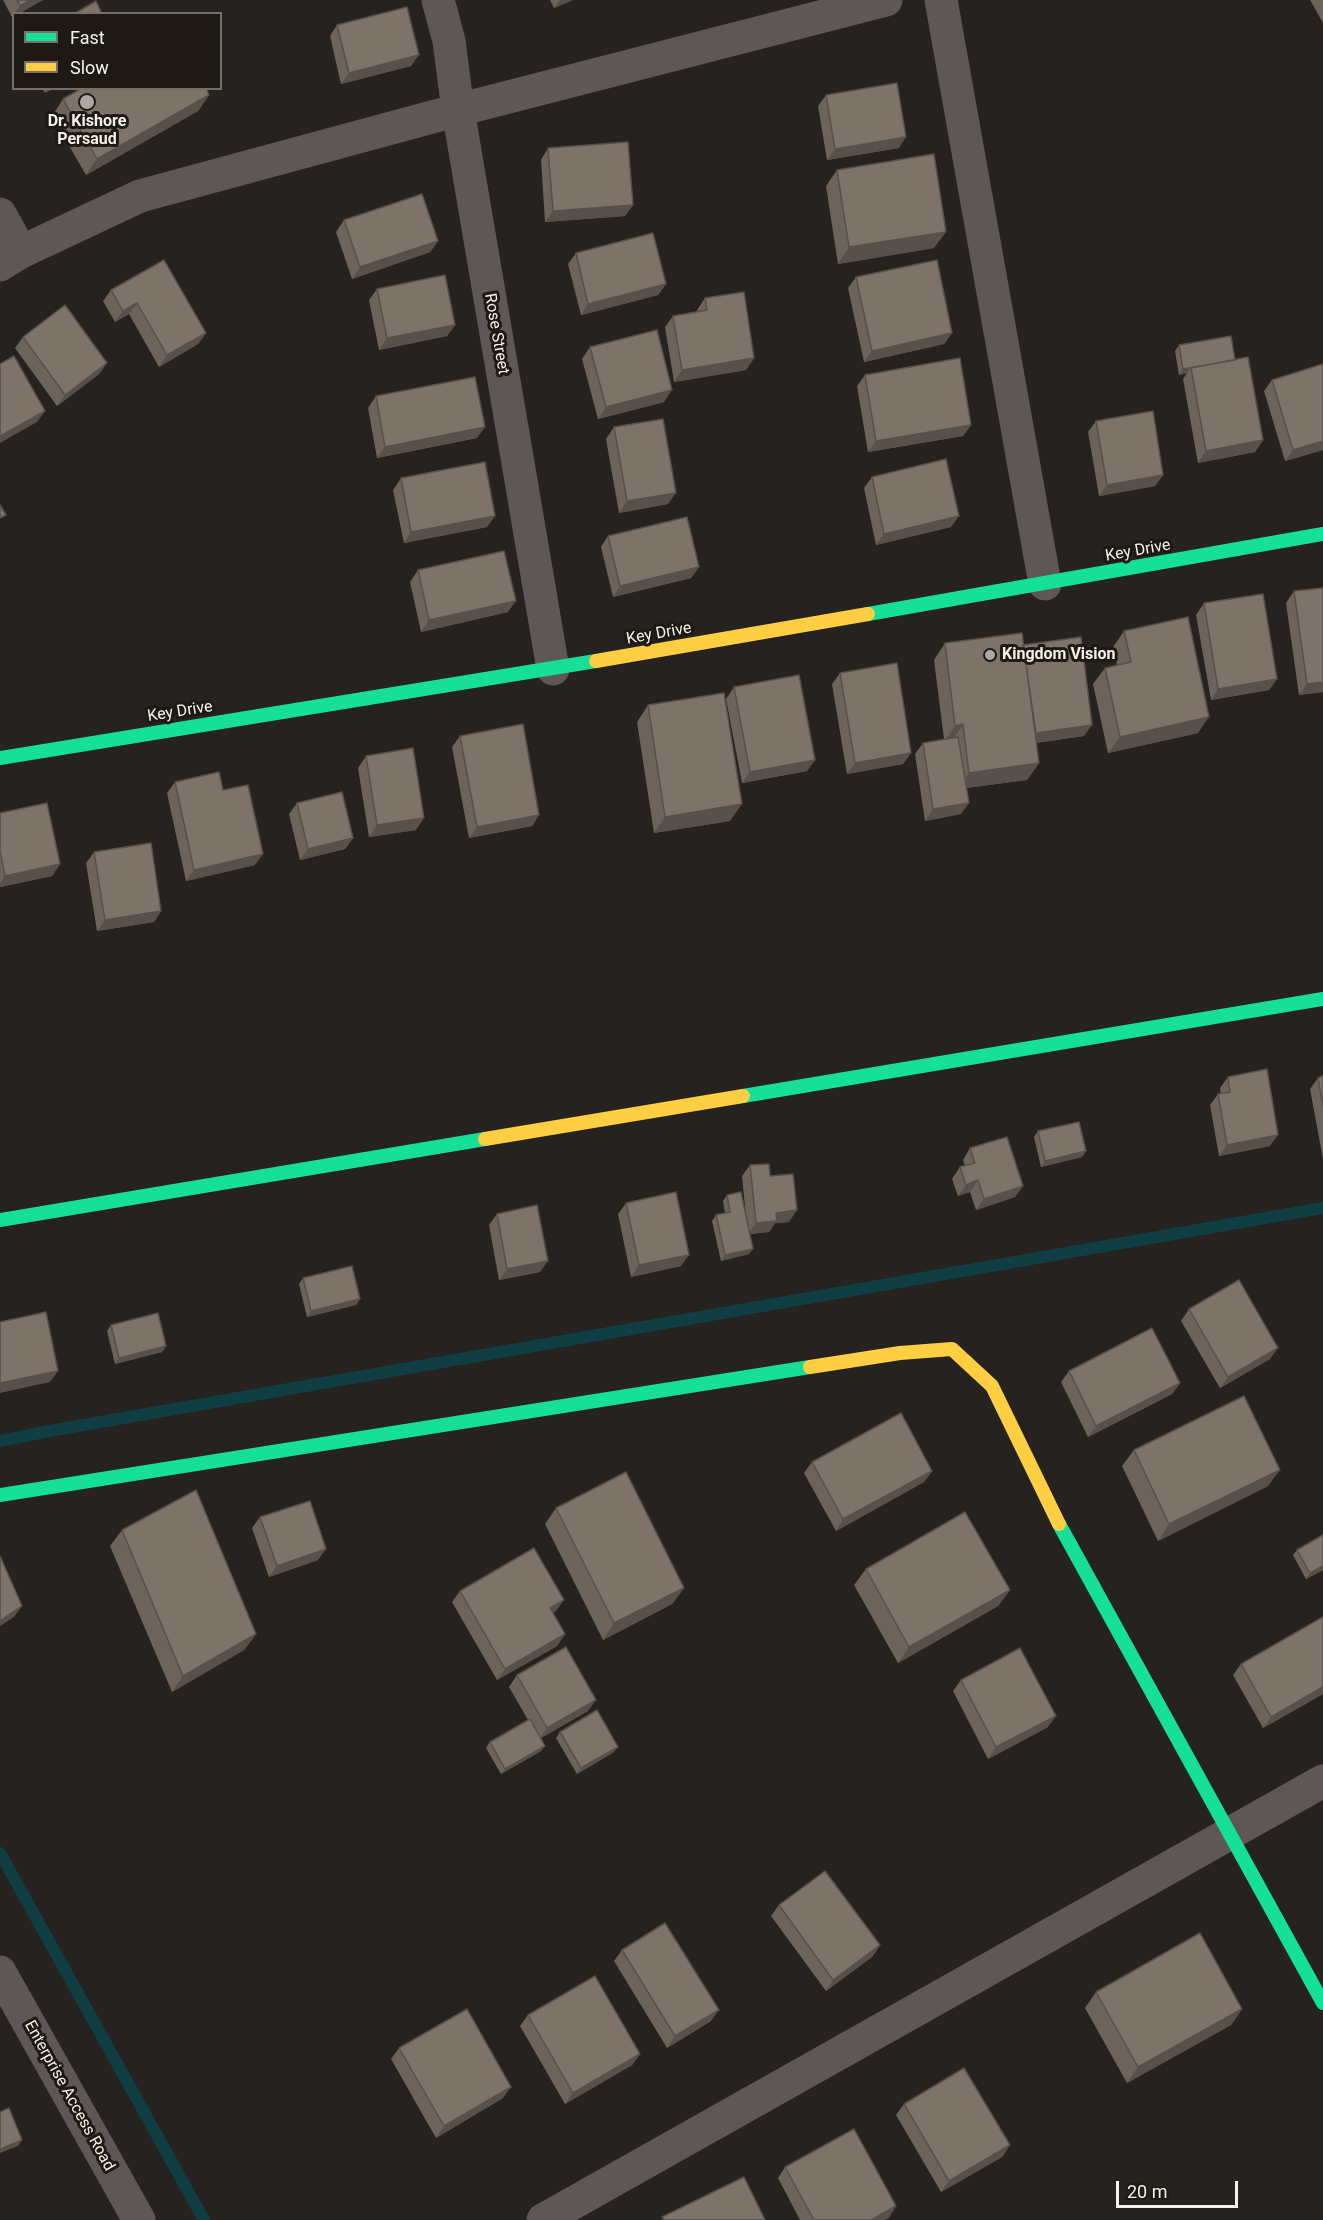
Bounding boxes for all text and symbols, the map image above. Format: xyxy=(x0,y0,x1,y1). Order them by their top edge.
legend xyxy=(12,12,222,90)
text: Fast xyxy=(70,27,105,48)
text: Slow xyxy=(70,57,109,78)
marker: Dr. Kishore Persaud xyxy=(78,93,96,111)
place label: Dr. Kishore Persaud xyxy=(48,112,126,150)
street label: Rose Street xyxy=(479,292,513,376)
street label: Key Drive xyxy=(1104,536,1172,566)
street label: Key Drive xyxy=(625,619,693,649)
place label: Kingdom Vision xyxy=(1002,645,1116,665)
marker: Kingdom Vision xyxy=(983,648,997,662)
street label: Key Drive xyxy=(146,697,214,727)
street label: Enterprise Access Road xyxy=(20,2017,118,2175)
scale bar xyxy=(1119,2169,1240,2207)
text: 20 m xyxy=(1127,2181,1167,2202)

